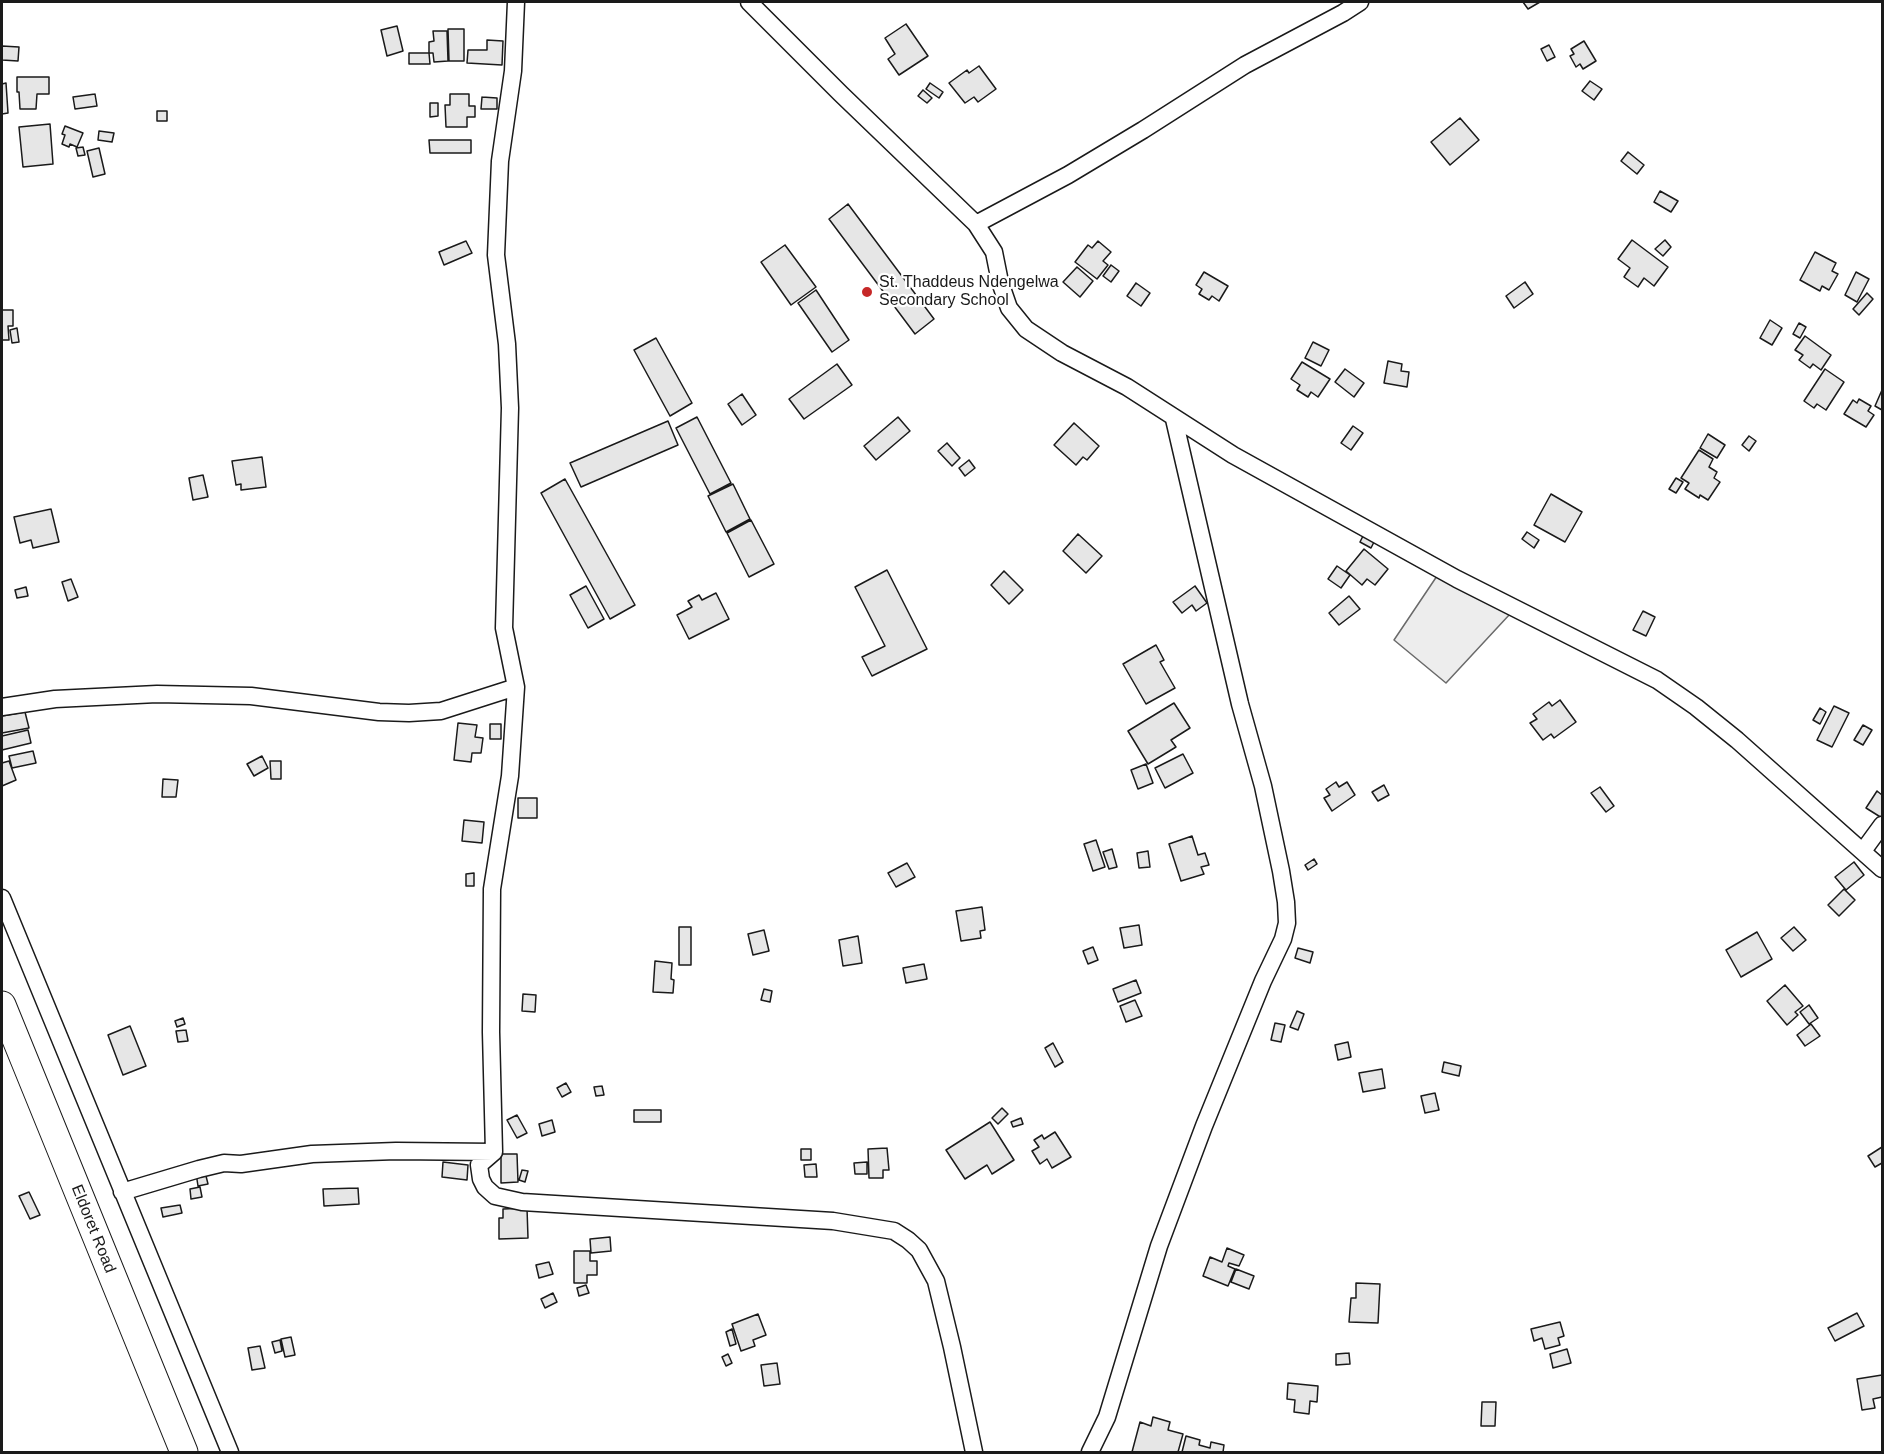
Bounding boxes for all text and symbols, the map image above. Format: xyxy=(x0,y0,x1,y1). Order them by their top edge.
place label: St. Thaddeus Ndengelwa Secondary School xyxy=(879,273,1059,311)
marker: St. Thaddeus Ndengelwa Secondary School xyxy=(860,285,874,299)
street label: Eldoret Road xyxy=(67,1182,119,1276)

